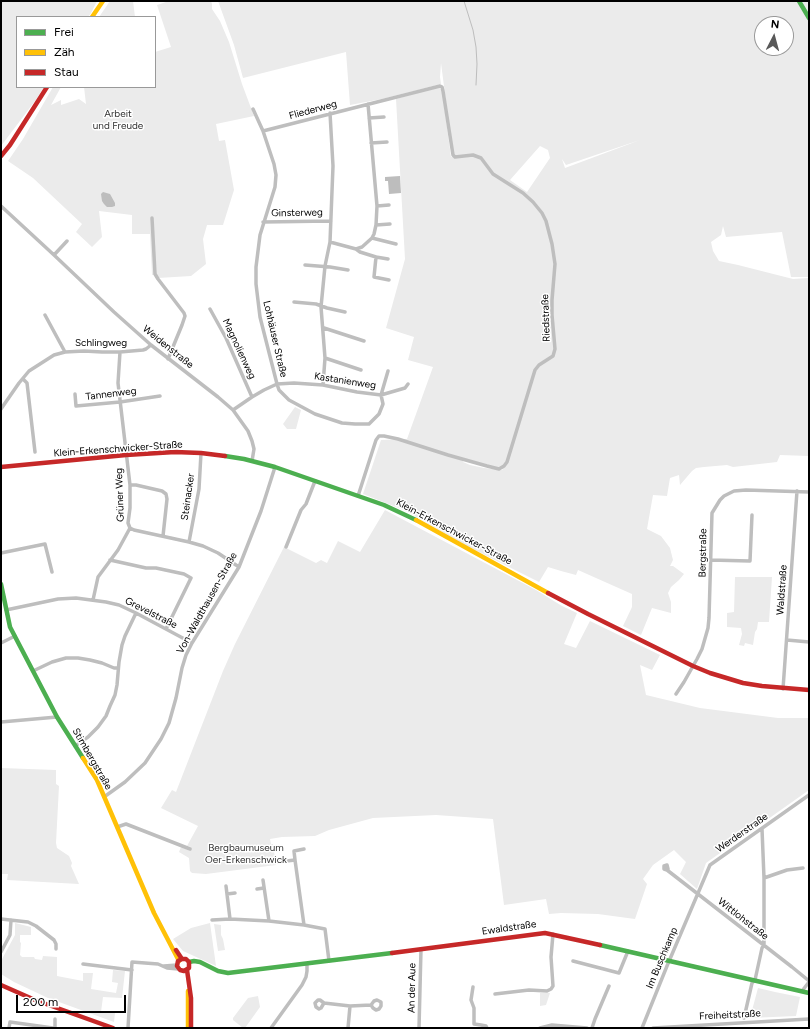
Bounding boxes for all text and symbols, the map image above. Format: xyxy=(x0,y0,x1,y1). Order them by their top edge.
legend xyxy=(16,16,156,88)
north arrow xyxy=(754,16,794,56)
text: N xyxy=(770,18,780,31)
text: Frei xyxy=(54,25,74,39)
text: Zäh xyxy=(54,45,75,59)
text: Stau xyxy=(54,65,79,79)
street label: Fliederweg xyxy=(288,98,338,122)
park label: Arbeit und Freude xyxy=(93,108,143,132)
street label: Ginsterweg xyxy=(271,207,323,219)
street label: Riedstraße xyxy=(539,294,553,342)
street label: Lohhäuser Straße xyxy=(260,300,290,378)
street label: Magnolienweg xyxy=(220,317,258,381)
street label: Weidenstraße xyxy=(140,323,196,371)
street label: Schlingweg xyxy=(75,337,127,349)
street label: Kastanienweg xyxy=(313,370,377,392)
street label: Tannenweg xyxy=(85,385,137,403)
street label: Klein-Erkenschwicker-Straße xyxy=(53,439,183,459)
street label: Grüner Weg xyxy=(113,468,127,522)
street label: Steinacker xyxy=(179,473,197,521)
street label: Klein-Erkenschwicker-Straße xyxy=(394,496,514,568)
street label: Bergstraße xyxy=(697,528,709,578)
street label: Von-Waldthausen-Straße xyxy=(174,550,240,656)
street label: Waldstraße xyxy=(774,564,790,616)
street label: Grevelstraße xyxy=(123,595,179,631)
street label: Stimbergstraße xyxy=(69,726,115,792)
street label: Werderstraße xyxy=(714,811,770,855)
park label: Bergbaumuseum Oer-Erkenschwick xyxy=(205,842,287,866)
street label: Wittlohstraße xyxy=(715,895,771,943)
street label: Ewaldstraße xyxy=(481,918,537,938)
street label: Im Buschkamp xyxy=(644,926,680,990)
street label: An der Aue xyxy=(406,963,418,1013)
scale bar xyxy=(18,987,128,1013)
text: 200 m xyxy=(23,995,58,1009)
street label: Freiheitstraße xyxy=(699,1007,761,1023)

